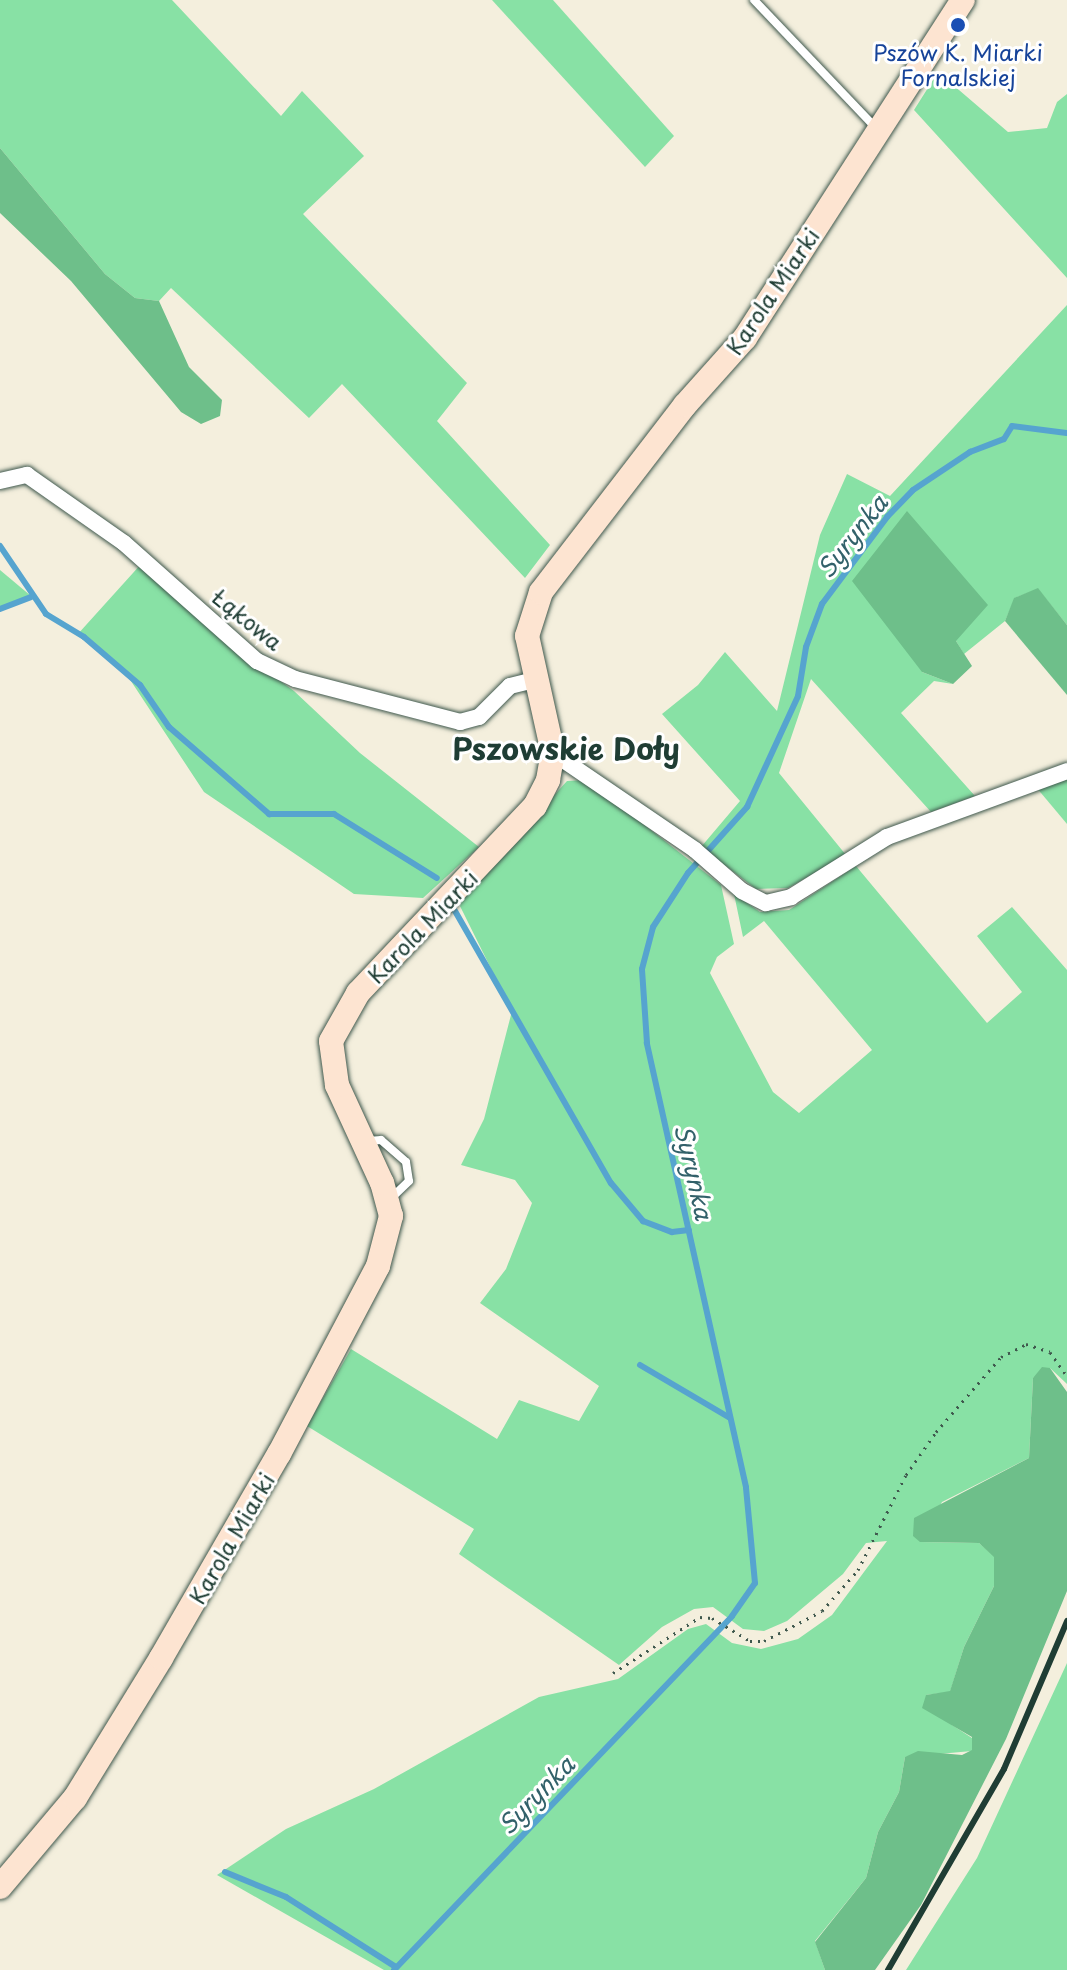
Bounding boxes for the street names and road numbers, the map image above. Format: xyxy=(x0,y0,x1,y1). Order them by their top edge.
street label: Karola Miarki xyxy=(720,223,824,359)
street label: Łąkowa xyxy=(208,583,288,655)
street label: Karola Miarki xyxy=(361,864,483,988)
street label: Karola Miarki xyxy=(183,1468,279,1608)

